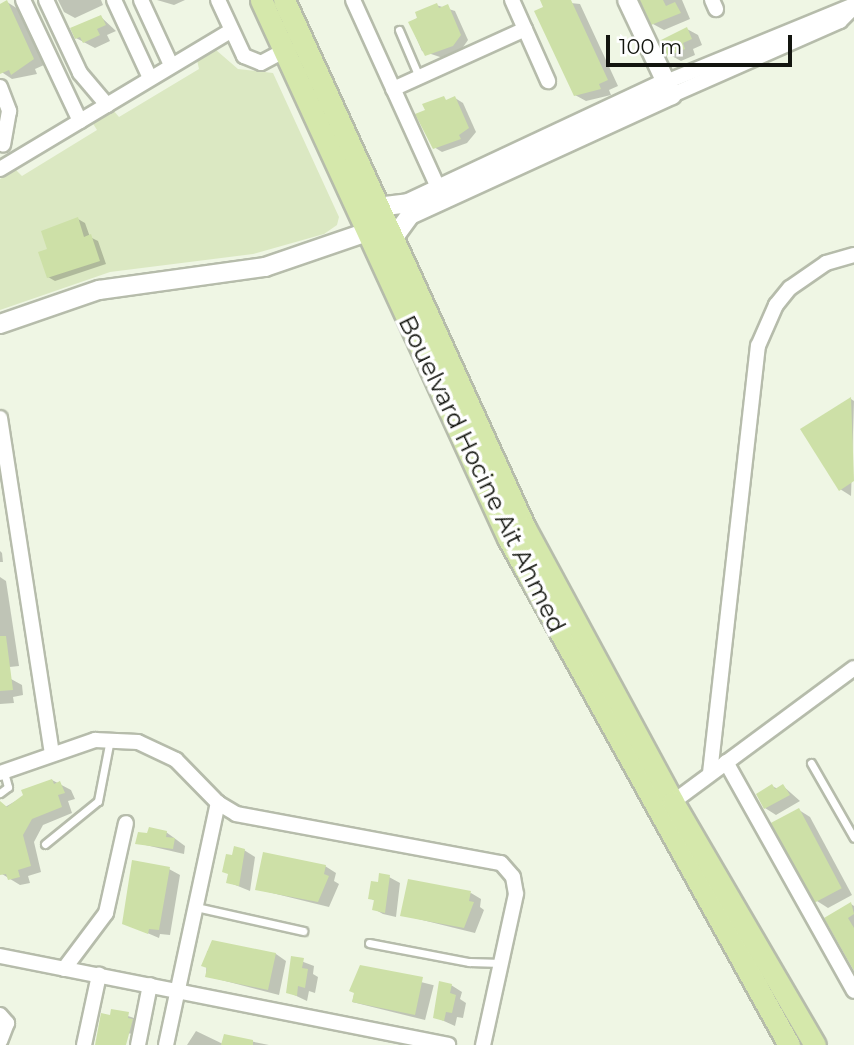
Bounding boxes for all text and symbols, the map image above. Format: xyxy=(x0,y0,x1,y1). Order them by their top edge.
scale bar xyxy=(609,21,794,65)
text: 100 m xyxy=(619,34,682,59)
street label: Bouelvard Hocine Ait Ahmed xyxy=(392,311,572,637)

